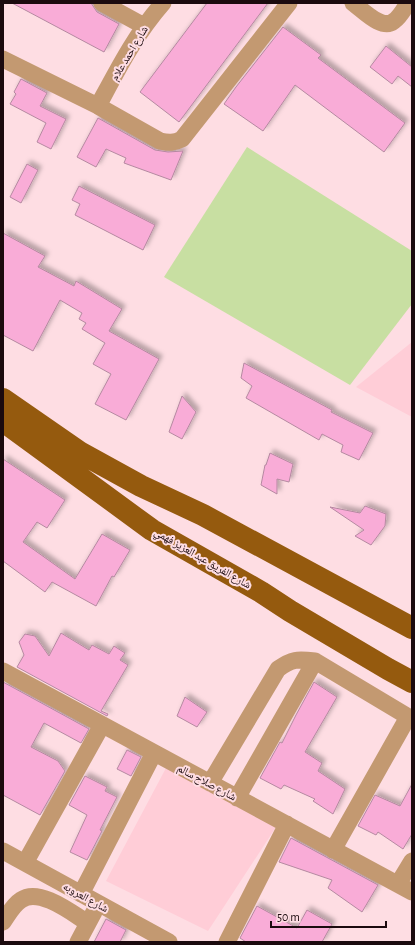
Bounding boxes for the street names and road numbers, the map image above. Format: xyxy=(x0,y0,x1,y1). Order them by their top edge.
street label: شارع احمد علام xyxy=(109,24,151,83)
street label: شارع الفريق عبد العزيز فهمي xyxy=(151,526,253,593)
street label: شارع صلاح سالم xyxy=(175,762,238,804)
street label: شارع العروبه xyxy=(61,881,110,915)

